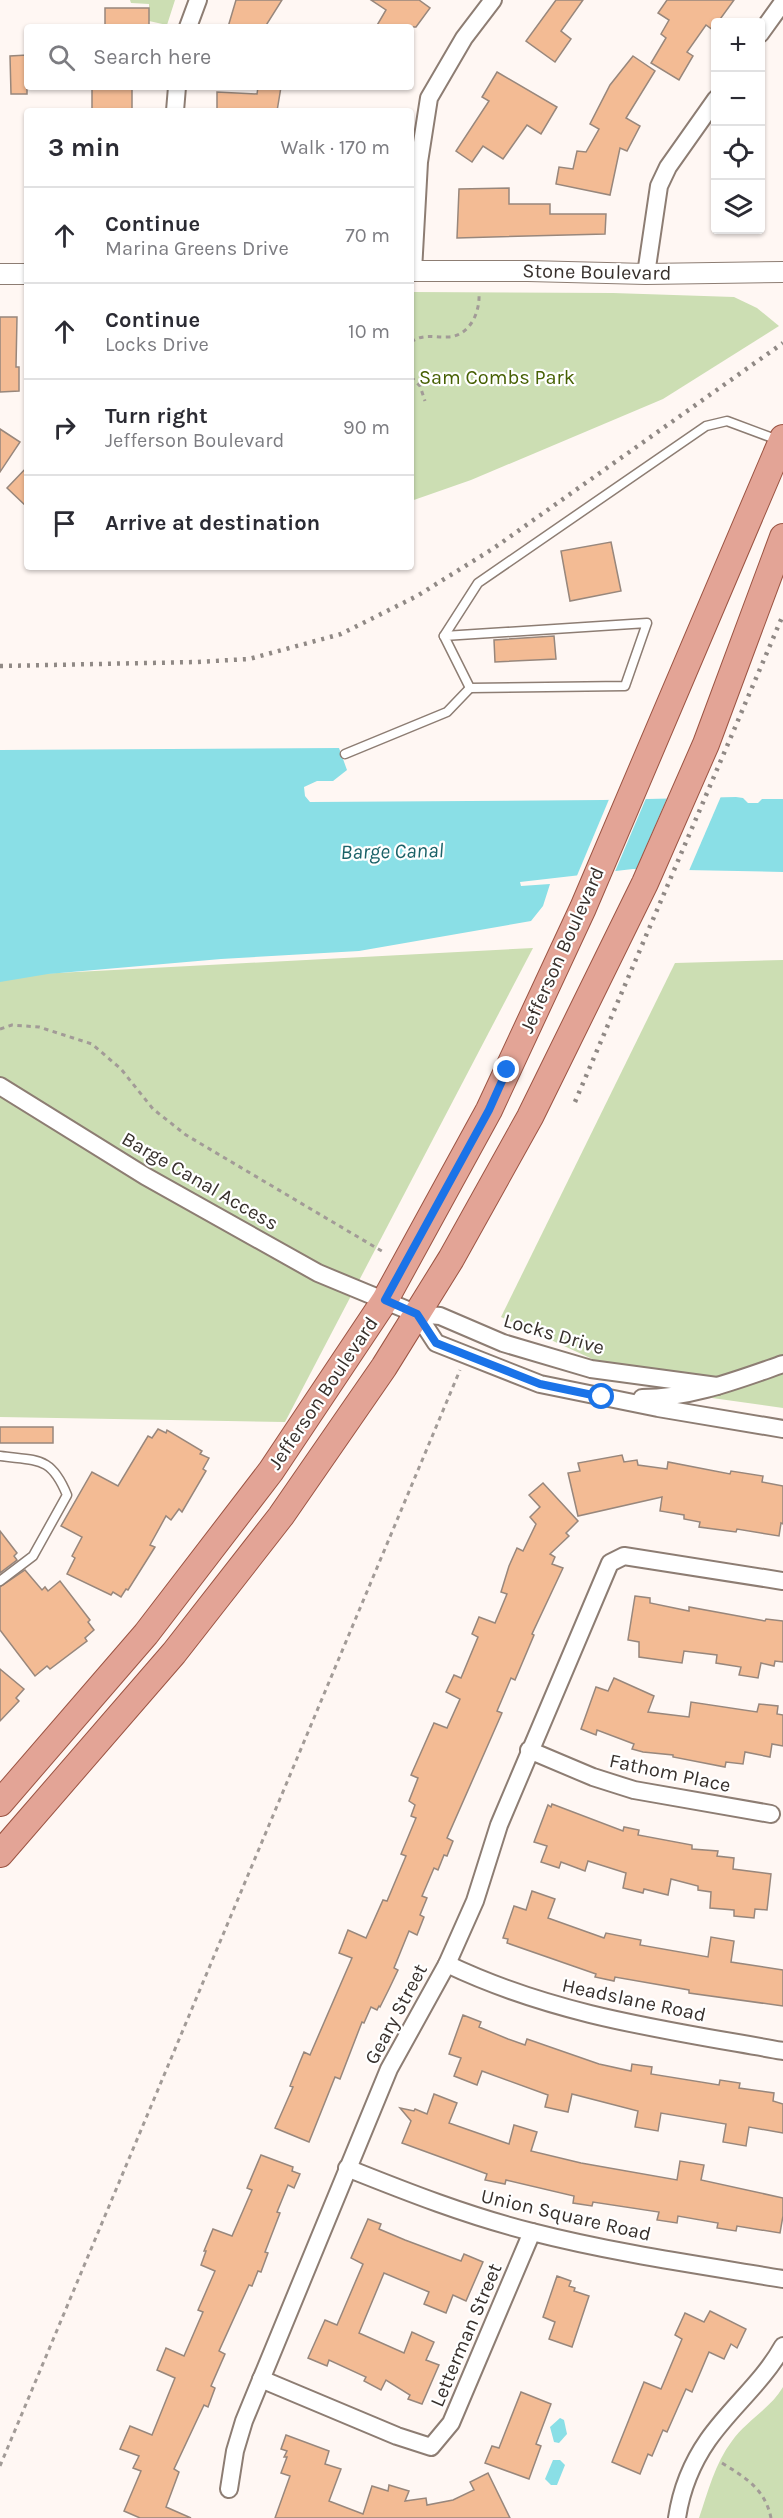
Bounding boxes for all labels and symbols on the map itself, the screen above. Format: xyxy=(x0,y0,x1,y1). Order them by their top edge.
street label: Stone Boulevard xyxy=(522,259,672,285)
park label: Sam Combs Park xyxy=(419,366,575,389)
water label: Barge Canal xyxy=(340,838,444,864)
street label: Jefferson Boulevard xyxy=(515,863,609,1037)
route end xyxy=(493,1056,519,1082)
street label: Barge Canal Access xyxy=(118,1127,282,1235)
street label: Locks Drive xyxy=(501,1309,607,1359)
street label: Jefferson Boulevard xyxy=(263,1312,383,1474)
route start xyxy=(588,1383,614,1409)
street label: Fathom Place xyxy=(607,1749,733,1797)
street label: Geary Street xyxy=(360,1959,432,2068)
street label: Headslane Road xyxy=(560,1973,708,2027)
street label: Union Square Road xyxy=(479,2184,653,2246)
street label: Letterman Street xyxy=(425,2259,507,2410)

